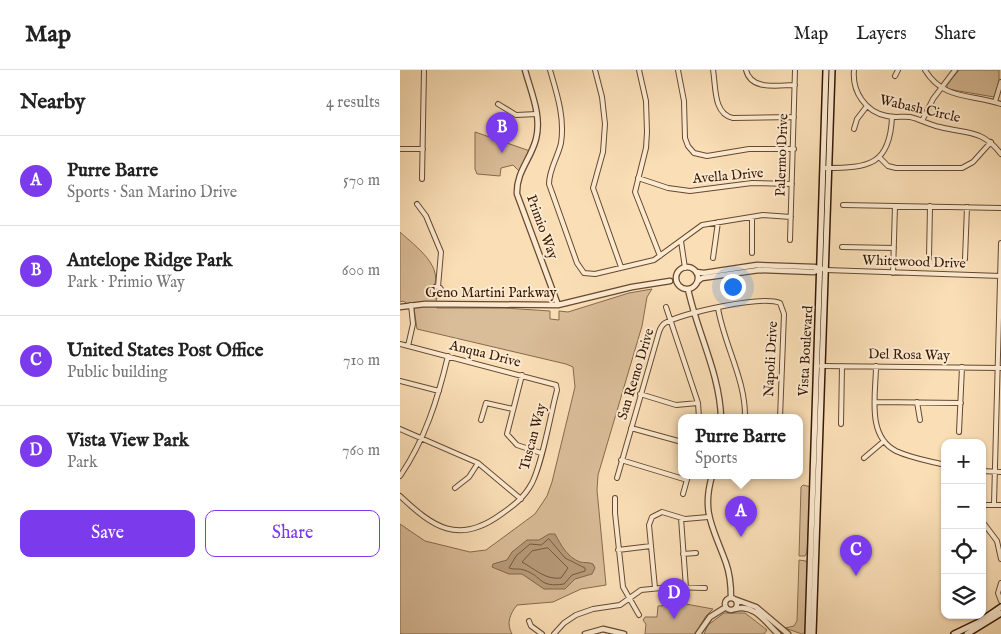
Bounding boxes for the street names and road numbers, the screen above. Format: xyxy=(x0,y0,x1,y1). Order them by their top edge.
street label: Wabash Circle xyxy=(878,91,963,127)
street label: Palermo Drive xyxy=(772,112,792,197)
street label: Avella Drive xyxy=(691,164,765,188)
street label: Primio Way xyxy=(522,192,562,262)
street label: Whitewood Drive xyxy=(862,251,967,273)
street label: Geno Martini Parkway xyxy=(425,284,557,302)
street label: Vista Boulevard xyxy=(795,305,817,398)
street label: Napoli Drive xyxy=(760,320,782,397)
street label: San Remo Drive xyxy=(614,326,659,422)
street label: Anqua Drive xyxy=(447,336,523,372)
street label: Del Rosa Way xyxy=(868,345,950,365)
street label: Tuscan Way xyxy=(515,401,551,473)

